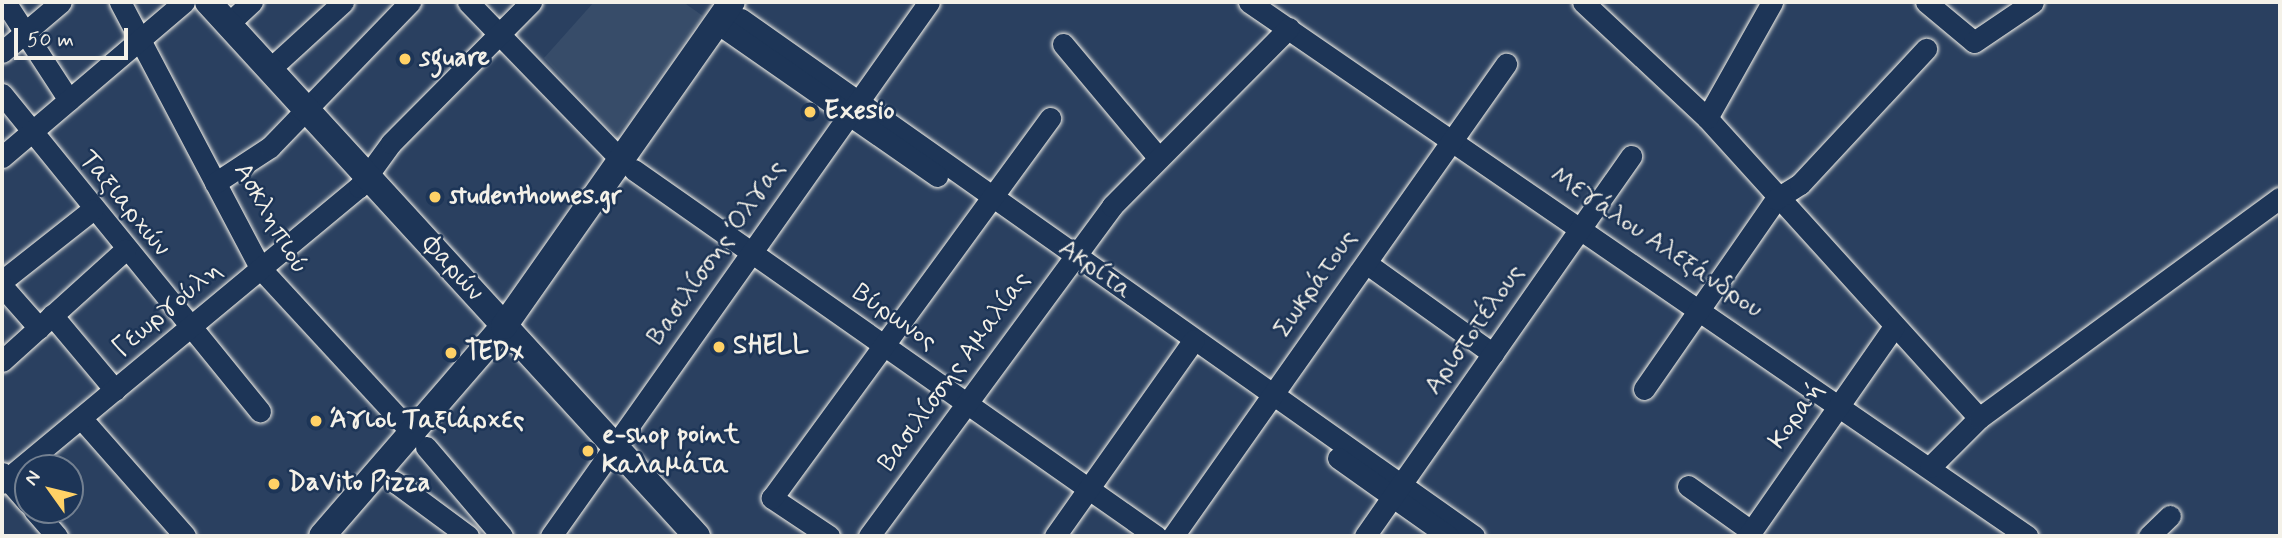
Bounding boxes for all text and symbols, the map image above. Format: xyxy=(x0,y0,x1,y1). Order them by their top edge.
scale bar xyxy=(18,14,131,58)
text: 50 m xyxy=(27,26,74,54)
place label: sguare xyxy=(419,43,490,75)
marker: sguare xyxy=(397,51,413,67)
place label: Exesio xyxy=(824,96,894,128)
marker: Exesio xyxy=(802,104,818,120)
street label: Ταξιαρχών xyxy=(72,145,176,263)
street label: Βασιλίσσης Όλγας xyxy=(641,154,793,352)
street label: Ασκληπιού xyxy=(226,158,314,280)
street label: Μεγάλου Αλεξάνδρου xyxy=(1544,160,1768,326)
place label: studenthomes.gr xyxy=(449,181,621,213)
marker: studenthomes.gr xyxy=(427,189,443,205)
street label: Σωκράτους xyxy=(1268,224,1364,344)
street label: Φαρών xyxy=(414,230,490,308)
street label: Ακρίτα xyxy=(1052,233,1138,307)
street label: Γεωργούλη xyxy=(107,255,229,365)
street label: Αριστοτέλους xyxy=(1418,259,1532,401)
street label: Βασιλίσσης Αμαλίας xyxy=(872,266,1038,478)
street label: Βύρωνος xyxy=(846,278,942,358)
place label: SHELL xyxy=(733,331,809,363)
place label: TEDx xyxy=(465,337,524,369)
marker: SHELL xyxy=(711,339,727,355)
marker: TEDx xyxy=(443,345,459,361)
street label: Κοραή xyxy=(1763,376,1831,456)
place label: Άγιοι Ταξιάρχες xyxy=(330,405,524,437)
marker: Άγιοι Ταξιάρχες xyxy=(308,413,324,429)
place label: e-shop point Καλαμάτα xyxy=(602,420,731,481)
marker: e-shop point Καλαμάτα xyxy=(580,443,596,459)
north arrow xyxy=(14,454,84,524)
text: N xyxy=(19,466,47,490)
place label: DaVito Pizza xyxy=(288,468,430,500)
marker: DaVito Pizza xyxy=(266,476,282,492)

